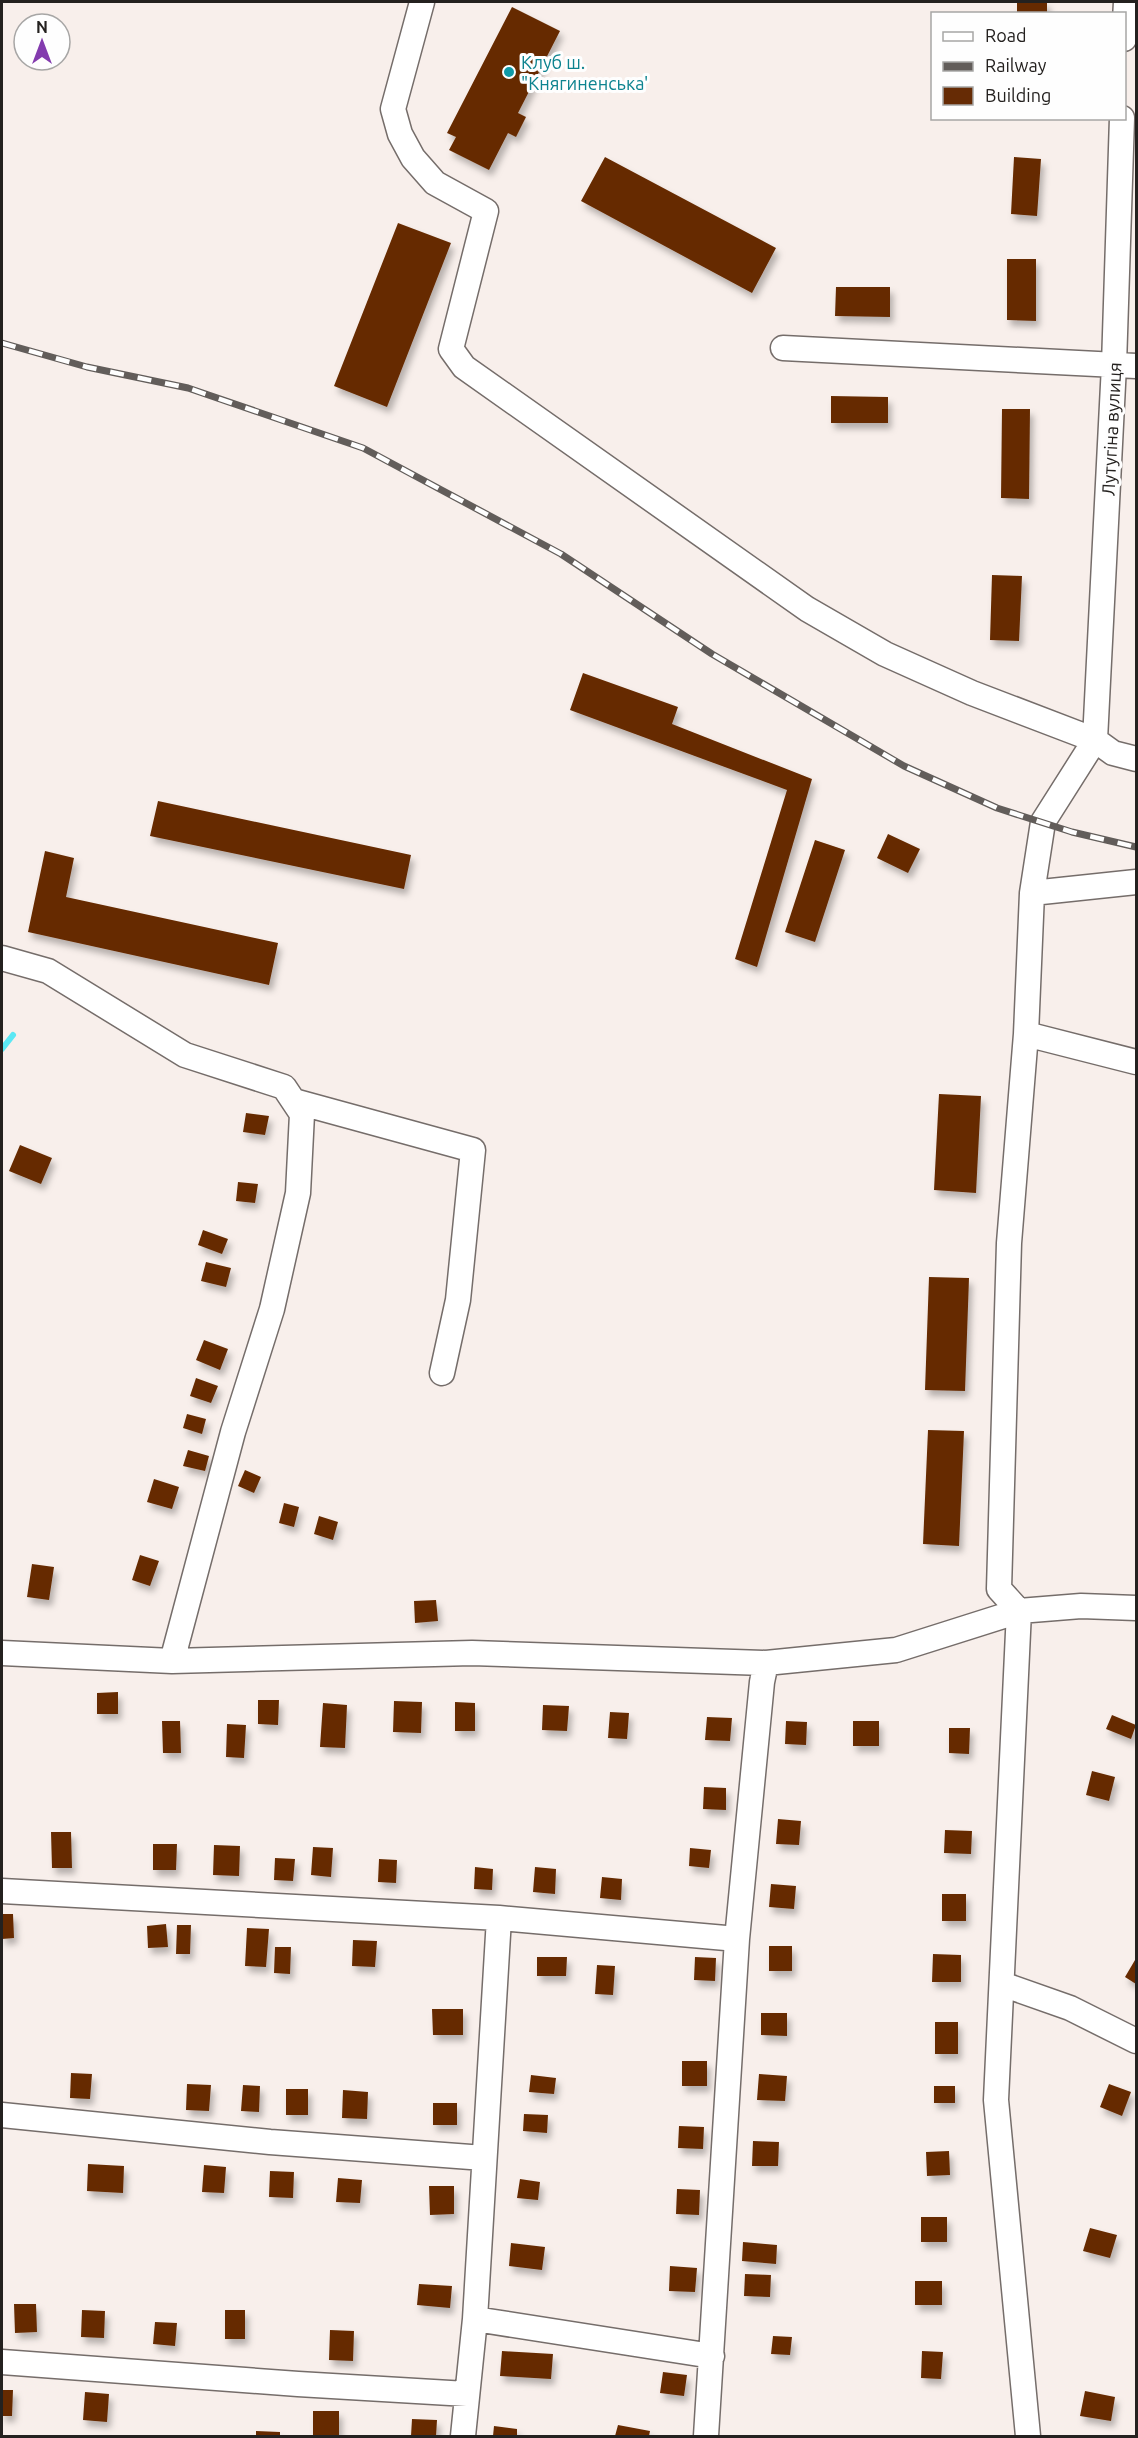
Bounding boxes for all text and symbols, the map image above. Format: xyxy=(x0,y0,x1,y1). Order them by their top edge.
north arrow xyxy=(12,12,72,72)
legend xyxy=(931,12,1126,120)
text: N xyxy=(36,18,48,36)
text: Road xyxy=(985,25,1027,45)
place label: Клуб ш. "Княгиненська' xyxy=(521,52,648,93)
text: Railway xyxy=(985,55,1047,75)
marker: Клуб ш. "Княгиненська' xyxy=(502,65,516,79)
text: Building xyxy=(985,85,1051,105)
street label: Лутугіна вулиця xyxy=(1098,362,1124,496)

